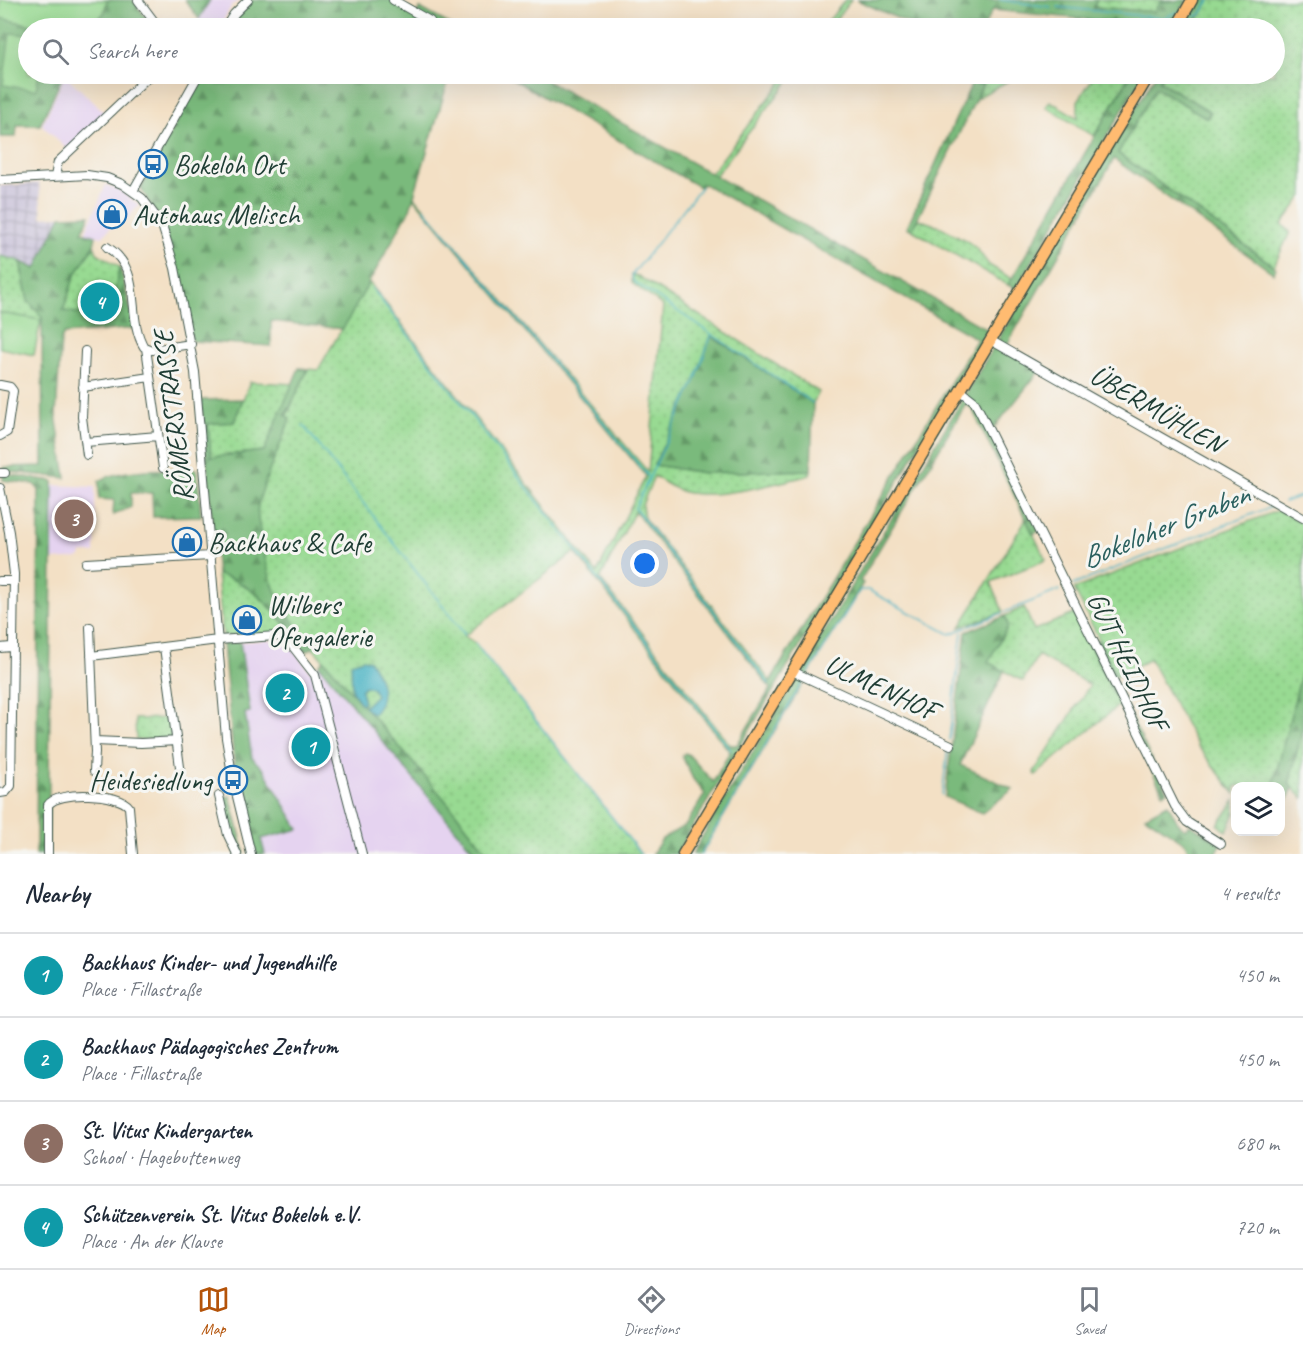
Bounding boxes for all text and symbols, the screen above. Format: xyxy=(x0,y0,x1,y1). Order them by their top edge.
search box xyxy=(18,18,1285,84)
icon: search xyxy=(39,35,72,68)
text: Search here xyxy=(87,37,177,65)
place label: Bokeloh Ort xyxy=(174,147,288,182)
bus stop icon: Bokeloh Ort xyxy=(137,148,169,180)
place label: Autohaus Melisch xyxy=(133,197,301,232)
shop icon: Autohaus Melisch xyxy=(96,198,128,230)
pin: 4 xyxy=(80,280,120,324)
street label: RÖMERSTRASSE xyxy=(145,325,201,504)
street label: ÜBERMÜHLEN xyxy=(1084,357,1234,463)
water label: Bokeloher Graben xyxy=(1075,474,1257,577)
pin: 3 xyxy=(54,496,94,542)
place label: Backhaus & Cafe xyxy=(208,525,373,560)
shop icon: Backhaus & Cafe xyxy=(171,526,203,558)
your location xyxy=(630,549,659,578)
street label: GUT HEIDHOF xyxy=(1080,586,1179,740)
place label: Wilbers Ofengalerie xyxy=(268,587,374,654)
shop icon: Wilbers Ofengalerie xyxy=(231,604,263,636)
street label: ULMENHOF xyxy=(820,646,948,730)
pin: 2 xyxy=(266,670,304,716)
pin: 1 xyxy=(292,724,330,770)
place label: Heidesiedlung xyxy=(89,763,214,798)
bus stop icon: Heidesiedlung xyxy=(217,764,249,796)
map controls xyxy=(1231,782,1285,836)
button: layers xyxy=(1231,782,1285,836)
text: Nearby xyxy=(24,877,89,910)
text: 4 results xyxy=(1220,881,1279,906)
text: Backhaus Kinder- und Jugendhilfe xyxy=(81,949,335,977)
text: 1 xyxy=(39,963,48,988)
text: 450 m xyxy=(1236,963,1279,988)
text: Place · Fillastraße xyxy=(81,977,201,1002)
text: Backhaus Pädagogisches Zentrum xyxy=(81,1033,338,1061)
text: 2 xyxy=(39,1047,48,1072)
text: 450 m xyxy=(1236,1047,1279,1072)
text: Place · Fillastraße xyxy=(81,1061,201,1086)
text: St. Vitus Kindergarten xyxy=(81,1117,252,1145)
text: 3 xyxy=(39,1131,48,1156)
text: 680 m xyxy=(1236,1131,1279,1156)
text: School · Hagebuttenweg xyxy=(81,1145,240,1170)
text: Schützenverein St. Vitus Bokeloh e.V. xyxy=(81,1201,360,1229)
text: 4 xyxy=(39,1215,48,1240)
text: 720 m xyxy=(1236,1215,1279,1240)
text: Place · An der Klause xyxy=(81,1229,222,1254)
tab: Map xyxy=(197,1283,230,1339)
tab: Directions xyxy=(624,1283,679,1339)
tab: Saved xyxy=(1073,1283,1106,1339)

